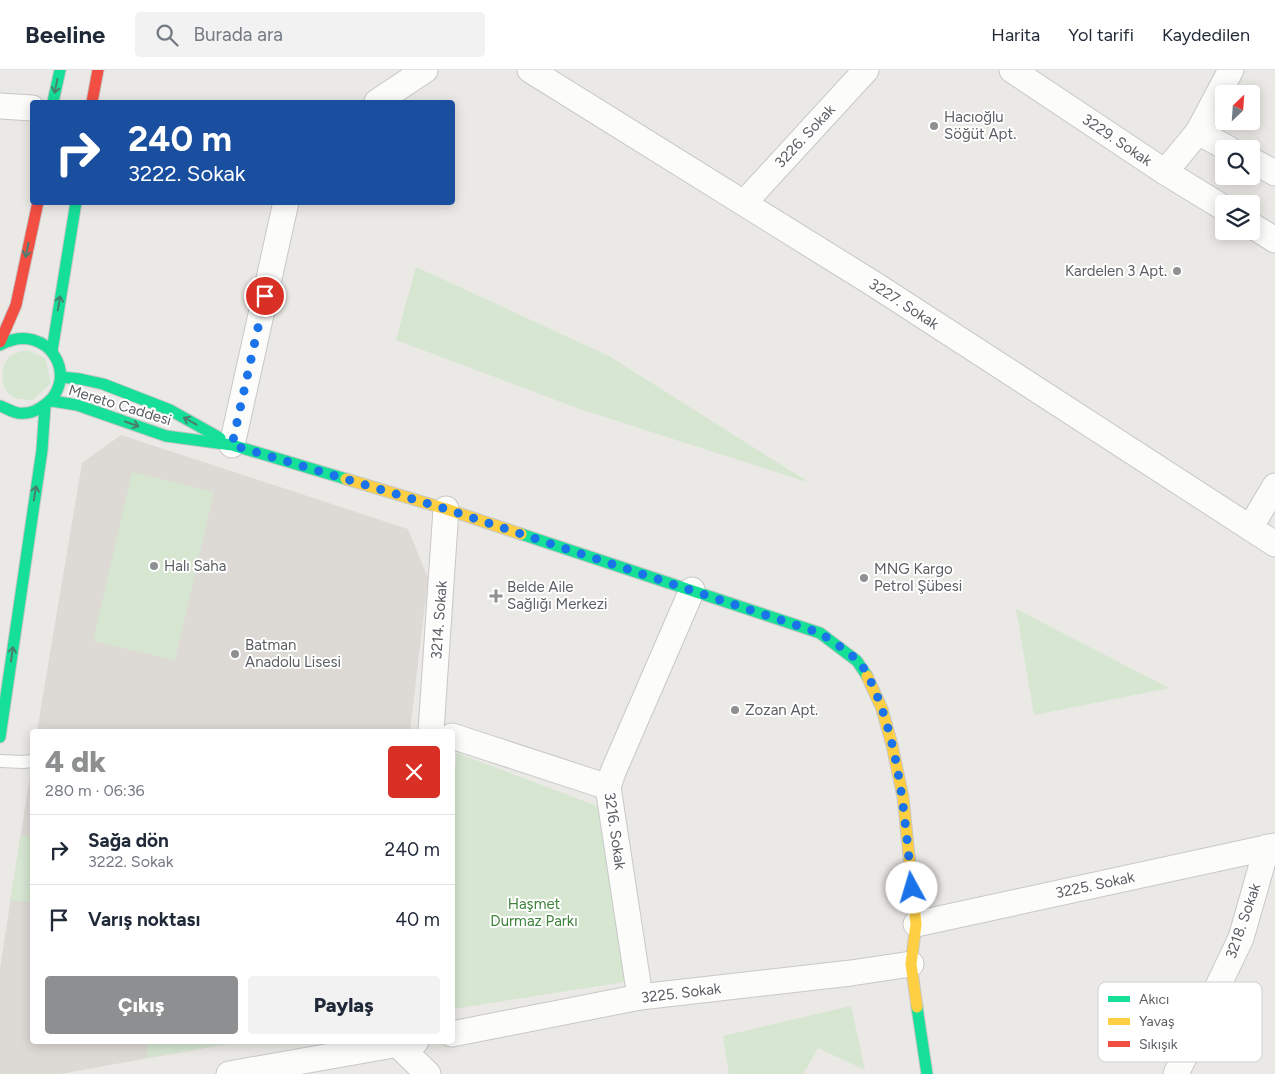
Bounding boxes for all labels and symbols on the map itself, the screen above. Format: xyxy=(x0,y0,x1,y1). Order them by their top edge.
one-way arrow xyxy=(51,78,61,94)
north arrow xyxy=(1215,85,1260,130)
street label: 3226. Sokak xyxy=(771,100,839,171)
place label: Hacıoğlu Söğüt Apt. xyxy=(944,108,1016,143)
street label: 3229. Sokak xyxy=(1079,110,1156,170)
marker: Hacıoğlu Söğüt Apt. xyxy=(928,120,940,132)
one-way arrow xyxy=(22,242,32,258)
place label: Kardelen 3 Apt. xyxy=(1065,262,1167,280)
marker: Kardelen 3 Apt. xyxy=(1171,265,1183,277)
pin xyxy=(244,275,286,317)
street label: 3227. Sokak xyxy=(866,275,943,334)
one-way arrow xyxy=(55,295,65,311)
street label: Mereto Caddesi xyxy=(66,381,174,429)
one-way arrow xyxy=(182,416,197,426)
one-way arrow xyxy=(123,420,139,429)
one-way arrow xyxy=(31,486,41,502)
place label: Halı Saha xyxy=(164,557,226,575)
marker: Halı Saha xyxy=(148,560,160,572)
place label: MNG Kargo Petrol Şübesi xyxy=(874,560,962,595)
marker: MNG Kargo Petrol Şübesi xyxy=(858,572,870,584)
place label: Belde Aile Sağlığı Merkezi xyxy=(507,578,608,613)
street label: 3214. Sokak xyxy=(427,579,451,660)
marker: Belde Aile Sağlığı Merkezi xyxy=(489,589,503,603)
place label: Batman Anadolu Lisesi xyxy=(245,636,341,671)
one-way arrow xyxy=(7,646,17,662)
marker: Batman Anadolu Lisesi xyxy=(229,648,241,660)
place label: Zozan Apt. xyxy=(745,701,818,719)
marker: Zozan Apt. xyxy=(729,704,741,716)
street label: 3216. Sokak xyxy=(601,791,629,872)
position arrow xyxy=(885,861,937,913)
street label: 3225. Sokak xyxy=(1054,868,1137,902)
street label: 3218. Sokak xyxy=(1222,880,1265,961)
park label: Haşmet Durmaz Parkı xyxy=(490,895,578,930)
street label: 3225. Sokak xyxy=(640,979,723,1007)
legend xyxy=(1098,982,1262,1062)
text: Akıcı xyxy=(1139,991,1169,1008)
text: Yavaş xyxy=(1139,1013,1175,1030)
text: Sıkışık xyxy=(1139,1036,1178,1053)

